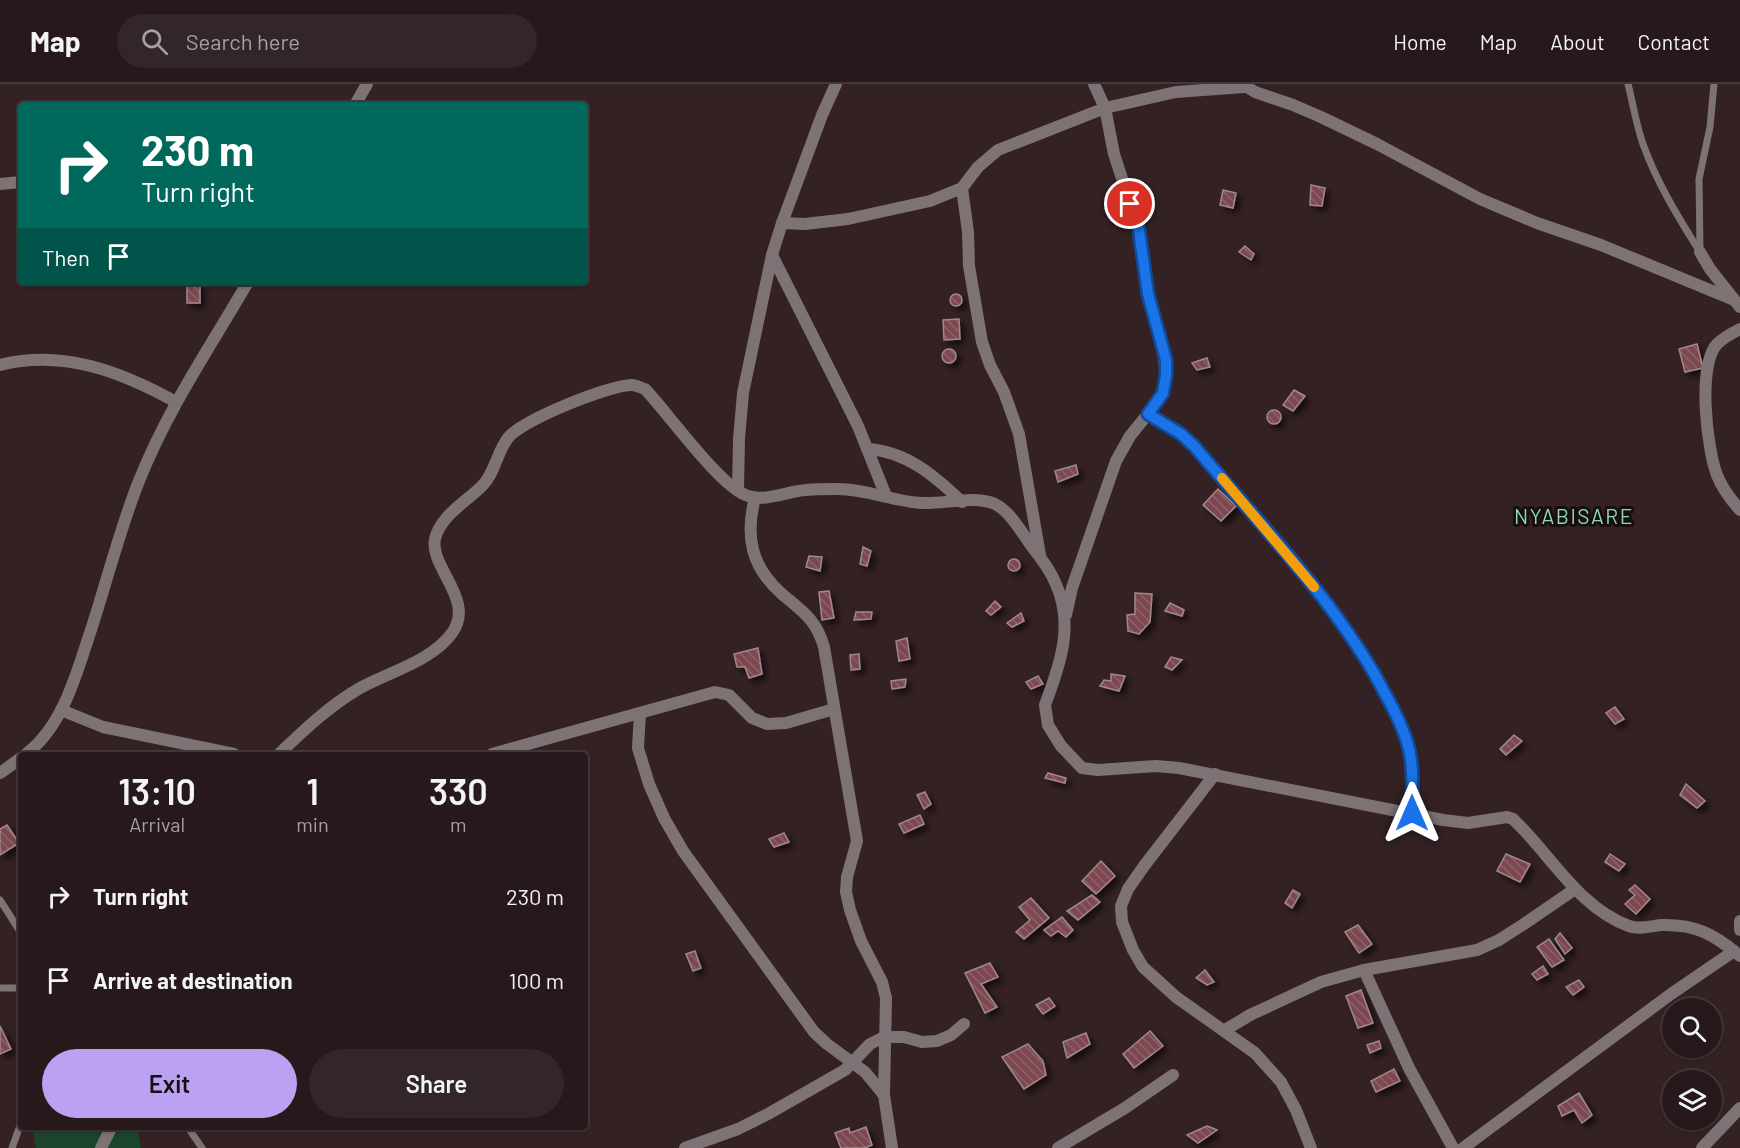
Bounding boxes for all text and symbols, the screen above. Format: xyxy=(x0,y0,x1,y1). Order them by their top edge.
search box xyxy=(117,14,537,68)
text: Map xyxy=(30,24,81,58)
icon: search xyxy=(138,25,171,58)
text: Search here xyxy=(186,28,300,54)
text: Home xyxy=(1393,29,1447,54)
text: Map xyxy=(1480,29,1517,54)
text: About xyxy=(1550,29,1605,54)
text: Contact xyxy=(1638,29,1710,54)
text: 230 m xyxy=(141,124,254,174)
icon: right xyxy=(42,126,120,204)
text: Turn right xyxy=(141,175,255,207)
pin xyxy=(1104,178,1155,229)
icon: arrive xyxy=(1113,187,1146,220)
icon: arrive xyxy=(102,240,135,273)
text: Then xyxy=(42,244,90,270)
district label: NYABISARE xyxy=(1514,503,1634,528)
text: 13:10 xyxy=(118,769,196,812)
text: 1 xyxy=(306,769,319,812)
text: 330 xyxy=(429,769,488,812)
position arrow xyxy=(1380,781,1444,845)
text: Arrival xyxy=(129,812,185,836)
text: min xyxy=(296,812,329,836)
text: m xyxy=(450,812,467,836)
icon: right xyxy=(42,880,75,913)
text: Turn right xyxy=(93,883,188,909)
text: 230 m xyxy=(506,883,564,909)
icon: arrive xyxy=(42,964,75,997)
text: Arrive at destination xyxy=(93,967,292,993)
text: 100 m xyxy=(509,967,564,993)
map controls xyxy=(1662,998,1722,1130)
button: search xyxy=(1662,998,1722,1058)
button: Exit xyxy=(42,1049,297,1118)
button: Share xyxy=(309,1049,564,1118)
button: layers xyxy=(1662,1070,1722,1130)

